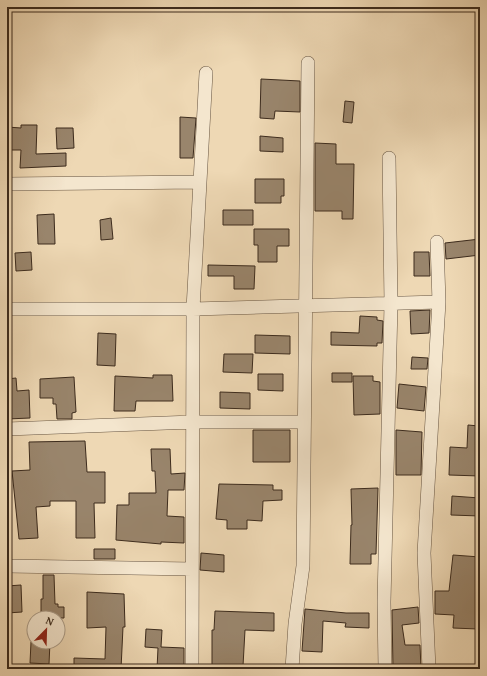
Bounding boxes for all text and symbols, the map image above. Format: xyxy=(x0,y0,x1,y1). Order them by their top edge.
north arrow xyxy=(26,610,66,650)
text: N xyxy=(43,612,57,630)

